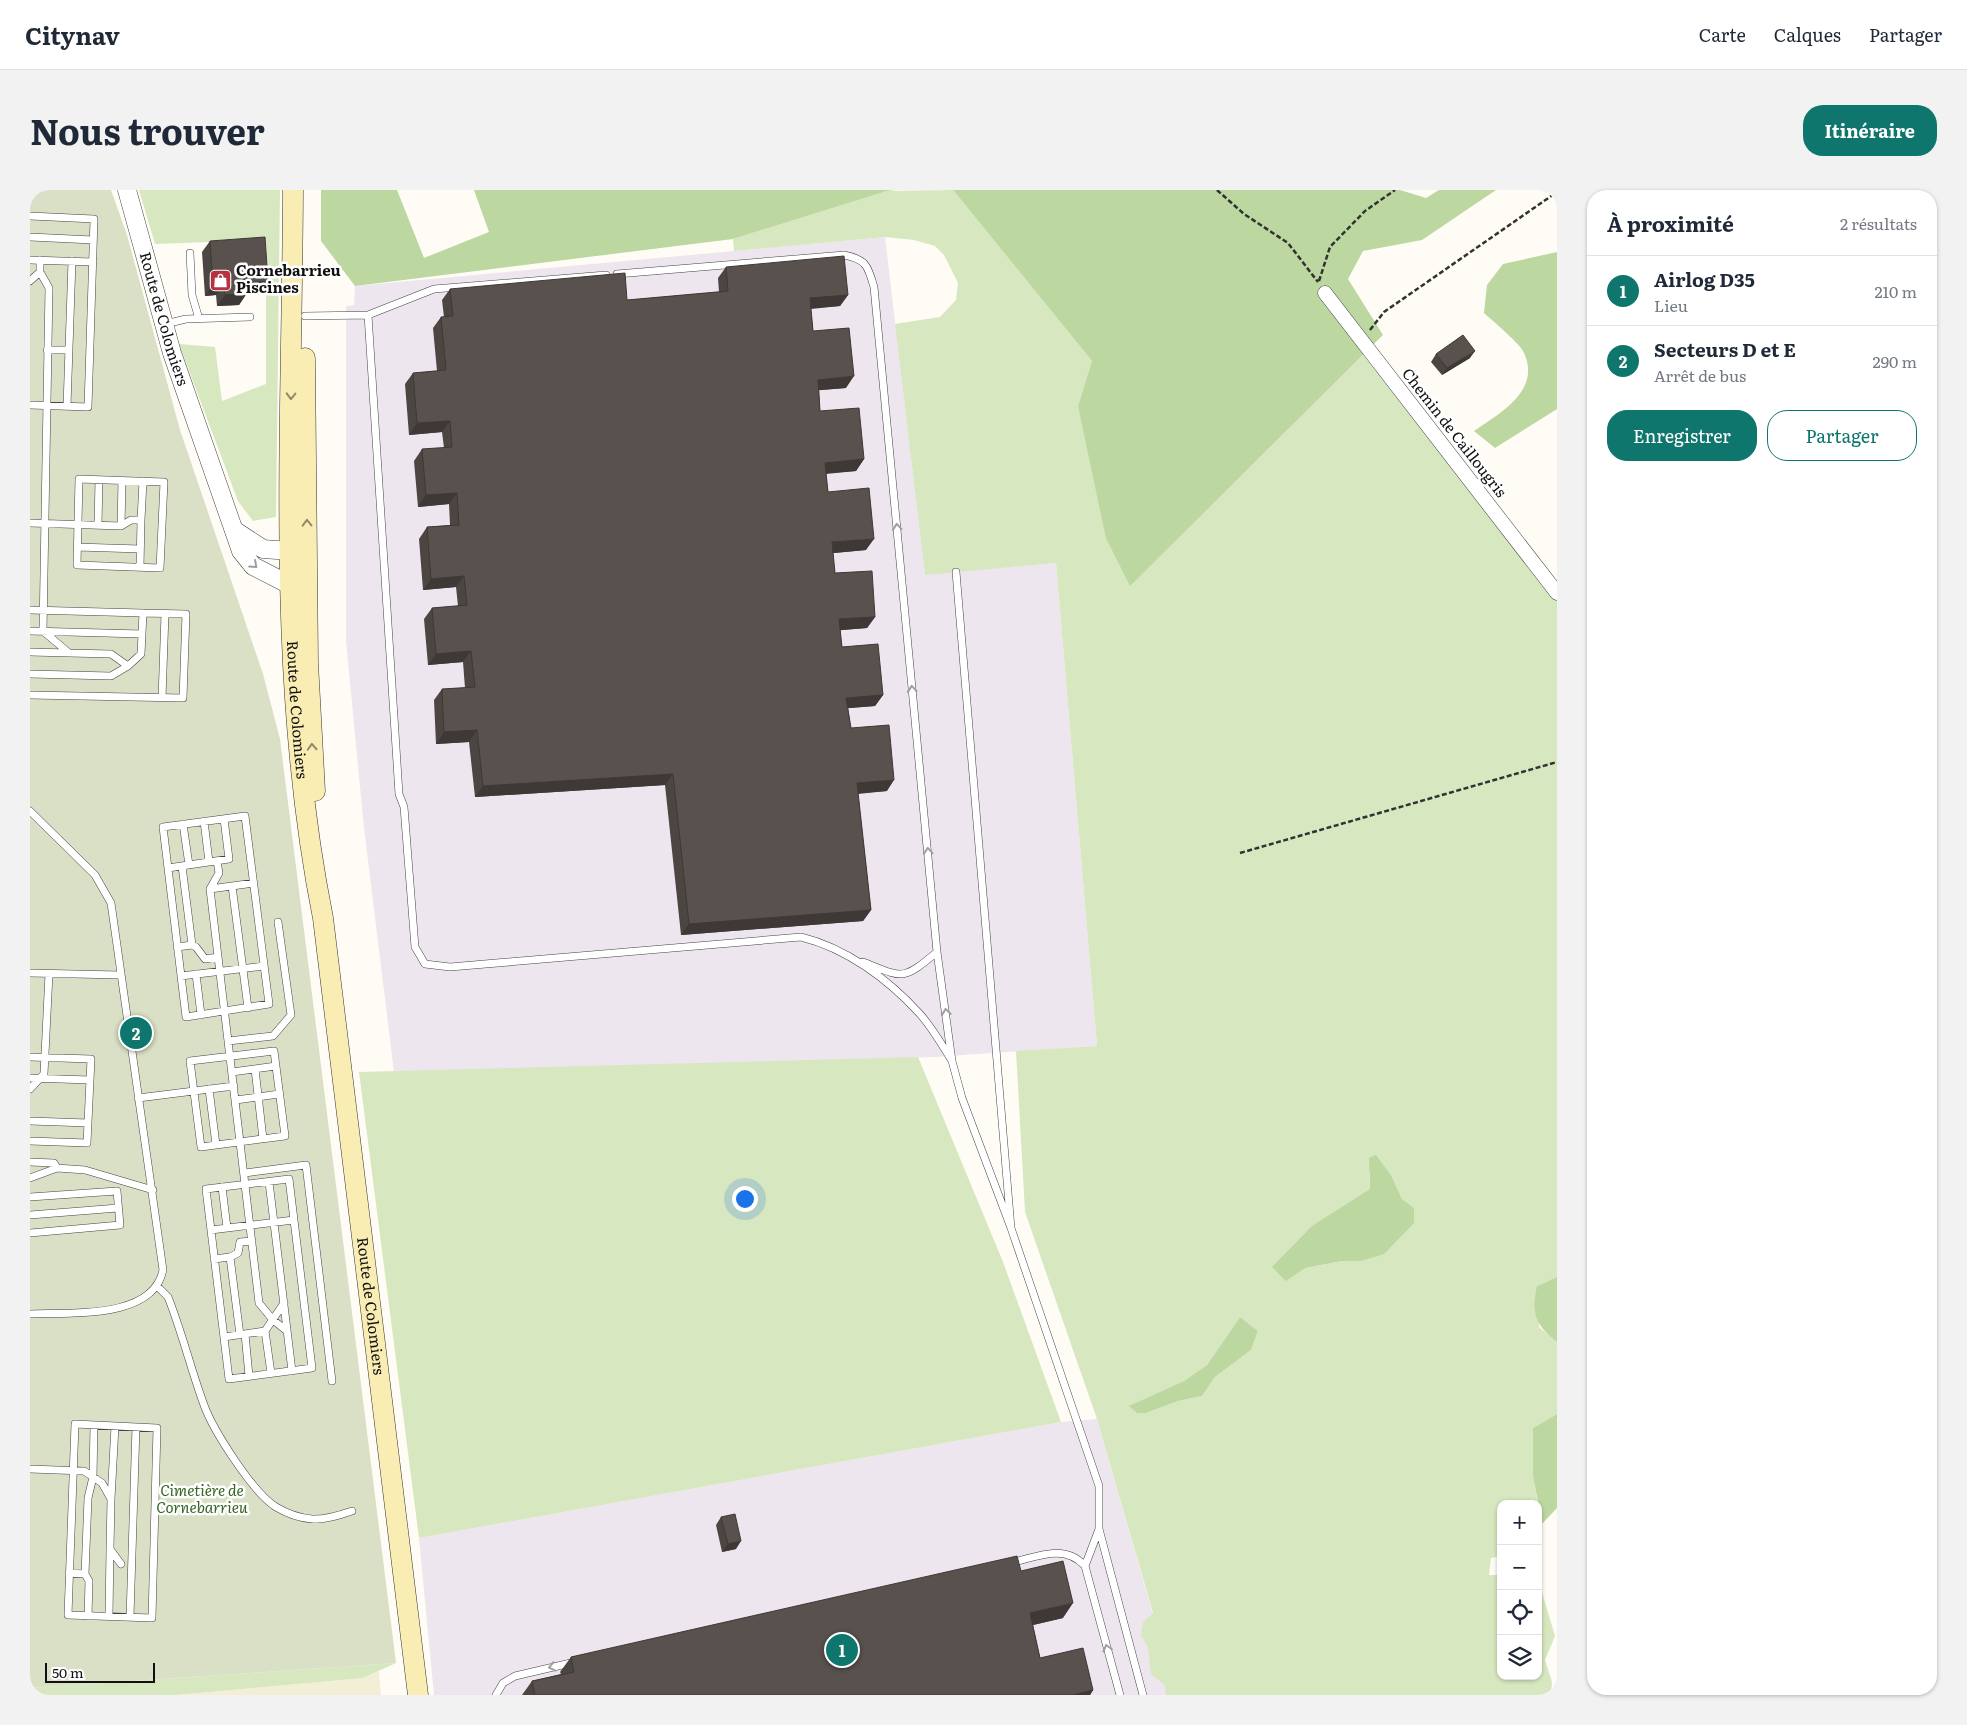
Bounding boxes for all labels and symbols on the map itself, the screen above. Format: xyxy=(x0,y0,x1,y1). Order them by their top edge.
street label: Route de Colomiers xyxy=(135,249,196,389)
place label: Cornebarrieu Piscines xyxy=(236,258,341,298)
shop icon: Cornebarrieu Piscines xyxy=(208,268,232,292)
street label: Chemin de Caillougris xyxy=(1397,362,1513,502)
one-way arrow xyxy=(286,392,296,400)
one-way arrow xyxy=(302,519,312,526)
one-way arrow xyxy=(892,523,903,531)
one-way arrow xyxy=(249,559,258,568)
street label: Route de Colomiers xyxy=(282,640,315,780)
one-way arrow xyxy=(907,685,918,693)
one-way arrow xyxy=(307,743,318,751)
one-way arrow xyxy=(922,847,933,855)
one-way arrow xyxy=(941,1008,951,1017)
pin: 2 xyxy=(120,1014,152,1052)
your location xyxy=(732,1186,758,1212)
street label: Route de Colomiers xyxy=(352,1236,392,1376)
park label: Cimetière de Cornebarrieu xyxy=(156,1478,248,1518)
pin: 1 xyxy=(826,1631,858,1669)
one-way arrow xyxy=(1103,1644,1113,1653)
scale bar xyxy=(45,1660,155,1683)
one-way arrow xyxy=(548,1661,557,1672)

